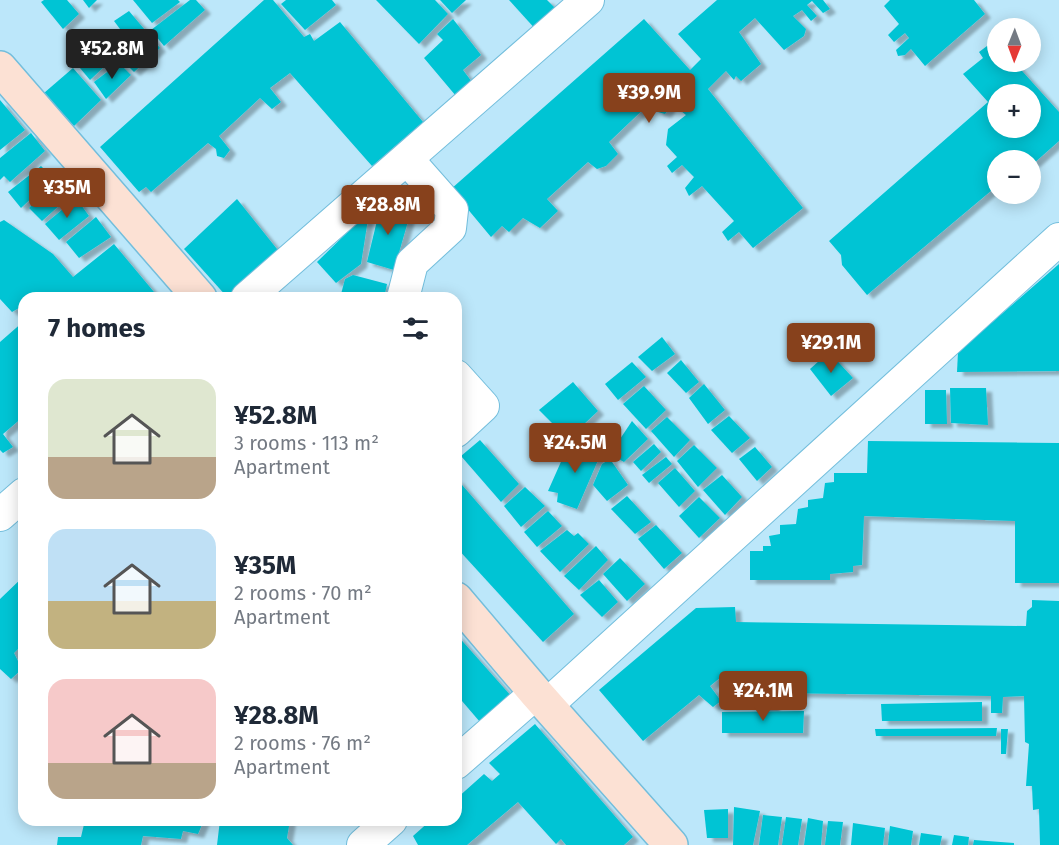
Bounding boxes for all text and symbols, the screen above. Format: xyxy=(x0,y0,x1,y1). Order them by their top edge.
north arrow xyxy=(987,18,1041,72)
map controls xyxy=(987,18,1041,204)
pin: ¥52.8M xyxy=(63,29,161,80)
text: ¥52.8M xyxy=(80,36,144,60)
pin: ¥39.9M xyxy=(600,73,698,124)
text: ¥39.9M xyxy=(617,80,681,104)
button: + xyxy=(987,84,1041,138)
button: − xyxy=(987,150,1041,204)
pin: ¥35M xyxy=(31,168,103,219)
text: ¥35M xyxy=(43,175,91,199)
pin: ¥28.8M xyxy=(339,185,437,236)
text: ¥28.8M xyxy=(355,192,421,216)
icon: filters xyxy=(399,312,432,345)
text: 7 homes xyxy=(48,313,145,344)
pin: ¥29.1M xyxy=(782,323,880,374)
text: ¥29.1M xyxy=(801,330,861,354)
text: ¥52.8M xyxy=(234,400,317,431)
icon: home xyxy=(96,403,168,475)
pin: ¥24.5M xyxy=(526,423,624,474)
text: ¥24.5M xyxy=(543,430,607,454)
text: 3 rooms · 113 m² xyxy=(234,431,379,455)
text: Apartment xyxy=(234,455,330,479)
text: ¥35M xyxy=(234,550,296,581)
icon: home xyxy=(96,553,168,625)
text: 2 rooms · 70 m² xyxy=(234,581,372,605)
text: Apartment xyxy=(234,605,330,629)
pin: ¥24.1M xyxy=(714,671,812,722)
text: ¥24.1M xyxy=(733,678,793,702)
text: ¥28.8M xyxy=(234,700,319,731)
icon: home xyxy=(96,703,168,775)
text: 2 rooms · 76 m² xyxy=(234,731,371,755)
text: Apartment xyxy=(234,755,330,779)

